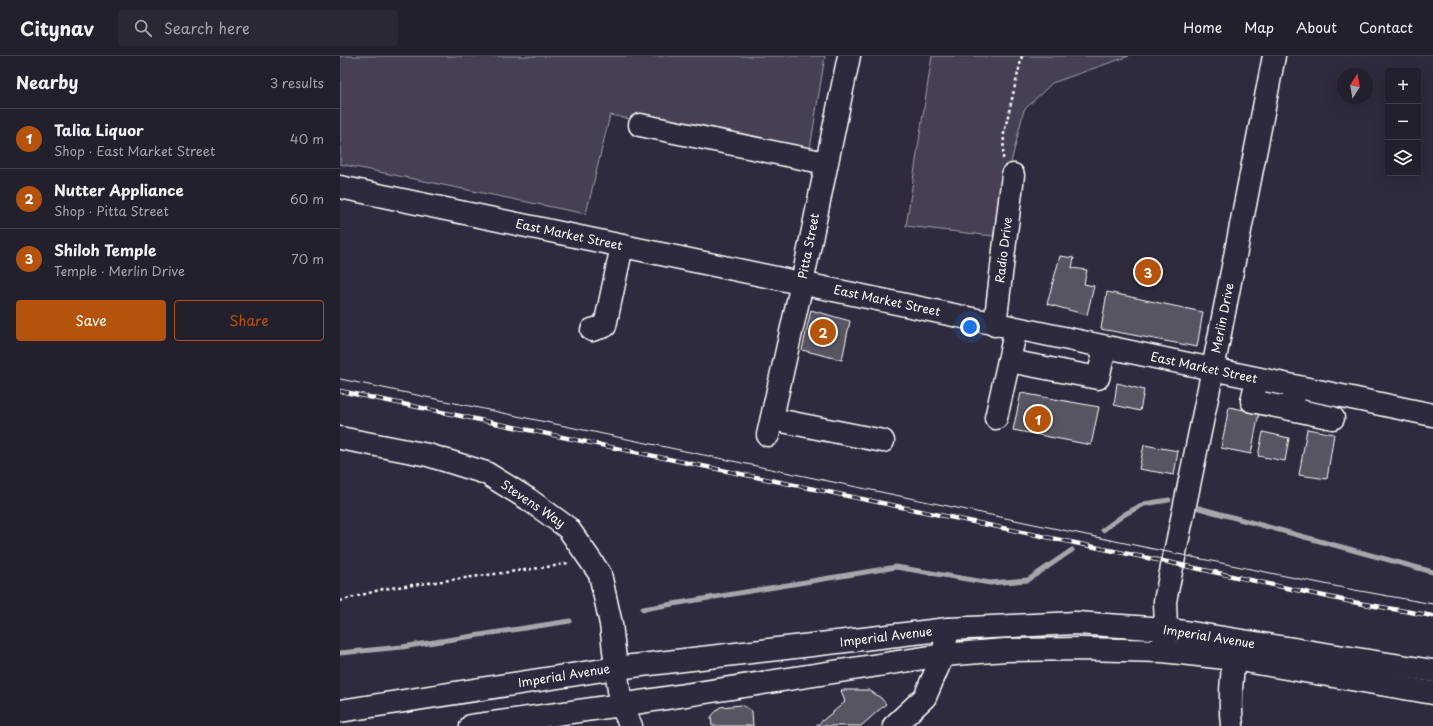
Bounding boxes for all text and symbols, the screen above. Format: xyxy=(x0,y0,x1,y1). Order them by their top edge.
search box xyxy=(118,10,398,46)
text: Citynav xyxy=(20,14,94,42)
text: Search here xyxy=(164,16,250,39)
icon: search xyxy=(132,17,154,39)
text: Home xyxy=(1183,17,1222,38)
text: Map xyxy=(1244,17,1274,38)
text: About xyxy=(1296,17,1337,38)
text: Contact xyxy=(1359,17,1413,38)
north arrow xyxy=(1337,68,1373,104)
map controls xyxy=(1385,68,1421,176)
button: + xyxy=(1385,68,1421,104)
text: Nearby xyxy=(16,69,78,95)
text: 3 results xyxy=(270,73,324,92)
button: − xyxy=(1385,104,1421,140)
text: Talia Liquor xyxy=(54,118,144,141)
text: 1 xyxy=(26,129,32,148)
text: 40 m xyxy=(290,129,324,148)
button: layers xyxy=(1385,140,1421,176)
text: Shop · East Market Street xyxy=(54,141,215,160)
text: Nutter Appliance xyxy=(54,178,184,201)
text: 2 xyxy=(24,189,34,208)
text: 60 m xyxy=(290,189,324,208)
text: Shop · Pitta Street xyxy=(54,201,169,220)
street label: Pitta Street xyxy=(793,211,823,280)
street label: East Market Street xyxy=(514,214,624,254)
street label: Radio Drive xyxy=(990,216,1016,284)
text: Shiloh Temple xyxy=(54,238,156,261)
text: 3 xyxy=(25,249,33,268)
text: 70 m xyxy=(291,249,324,268)
pin: 3 xyxy=(1135,257,1161,287)
text: Temple · Merlin Drive xyxy=(54,261,185,280)
street label: East Market Street xyxy=(832,280,942,320)
street label: Merlin Drive xyxy=(1206,281,1238,355)
button: Save xyxy=(16,300,166,341)
button: Share xyxy=(174,300,324,341)
pin: 2 xyxy=(810,317,836,347)
your location xyxy=(960,317,980,337)
street label: East Market Street xyxy=(1149,347,1259,387)
pin: 1 xyxy=(1025,404,1051,434)
street label: Stevens Way xyxy=(498,475,569,531)
street label: Imperial Avenue xyxy=(1162,620,1257,652)
street label: Imperial Avenue xyxy=(839,621,934,651)
street label: Imperial Avenue xyxy=(517,659,612,691)

